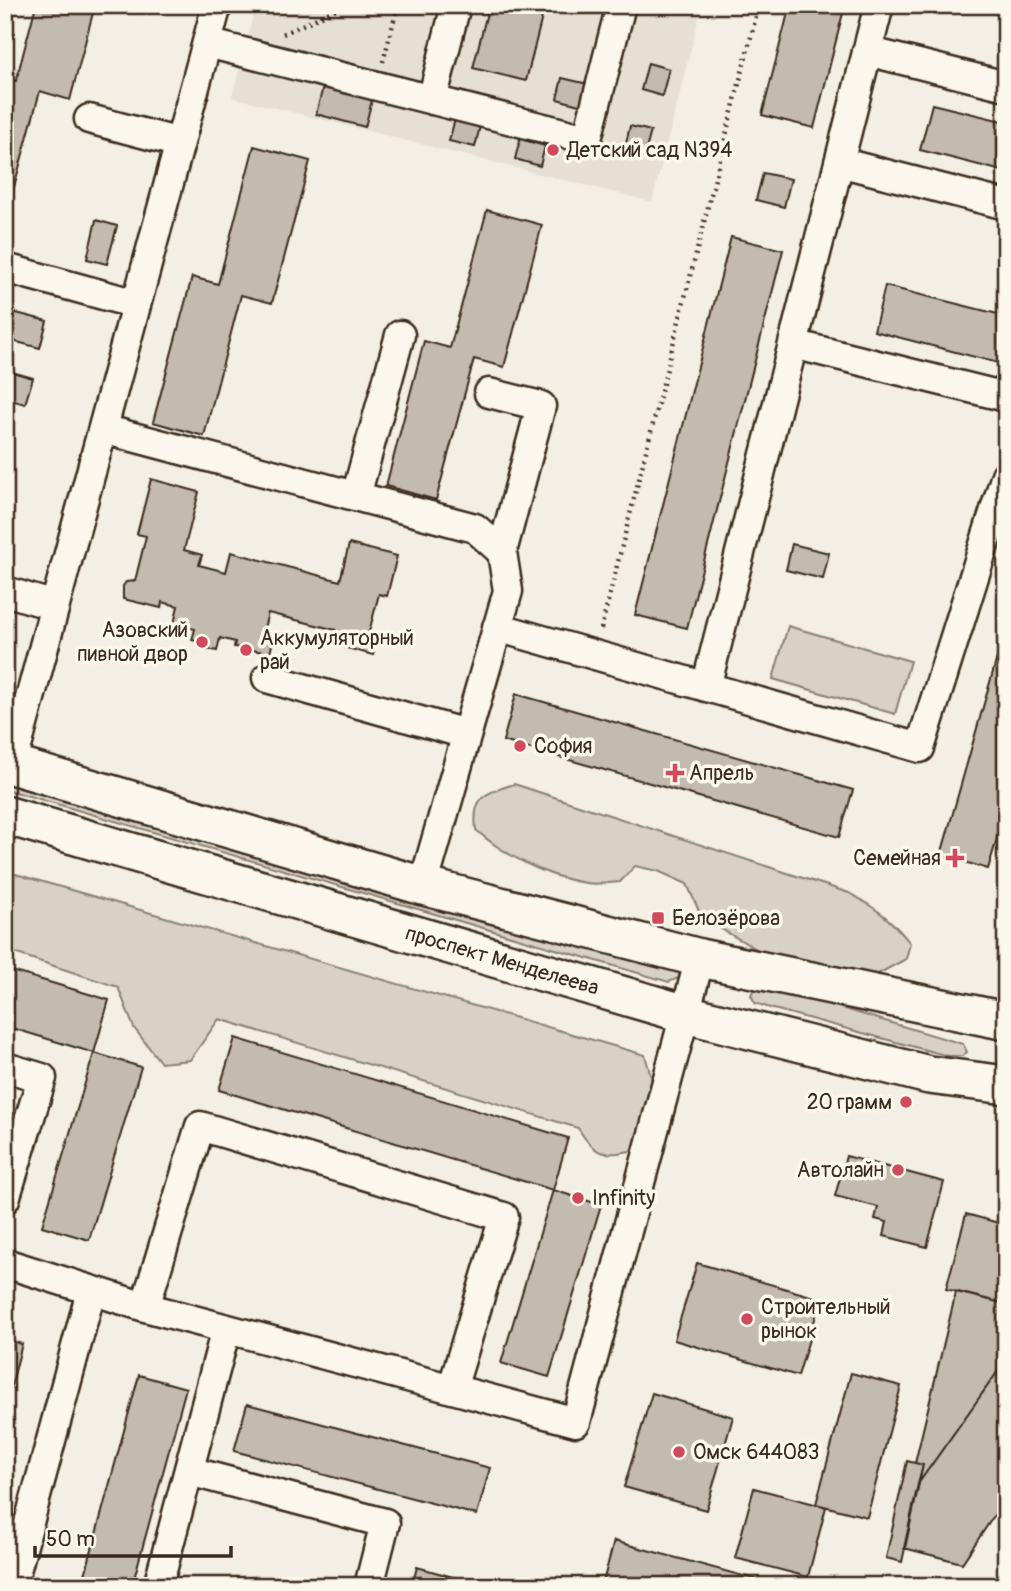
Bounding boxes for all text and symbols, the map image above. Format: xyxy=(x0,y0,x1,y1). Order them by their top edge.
place label: Детский сад N394 xyxy=(566,137,732,164)
marker: Детский сад N394 xyxy=(545,142,561,158)
place label: Азовский пивной двор xyxy=(77,617,188,668)
place label: Аккумуляторный рай xyxy=(260,625,414,676)
marker: Азовский пивной двор xyxy=(194,634,210,650)
marker: Аккумуляторный рай xyxy=(238,642,254,658)
place label: София xyxy=(534,733,592,760)
marker: София xyxy=(512,738,528,754)
place label: Апрель xyxy=(689,760,754,787)
marker: Апрель xyxy=(667,765,683,781)
place label: Семейная xyxy=(853,845,941,872)
marker: Семейная xyxy=(947,850,963,866)
place label: Белозёрова xyxy=(672,905,780,932)
marker: Белозёрова xyxy=(650,910,666,926)
street label: проспект Менделеева xyxy=(402,919,602,1001)
place label: 20 грамм xyxy=(807,1089,892,1116)
marker: 20 грамм xyxy=(898,1094,914,1110)
place label: Автолайн xyxy=(797,1157,884,1184)
marker: Автолайн xyxy=(890,1162,906,1178)
place label: Infinity xyxy=(592,1185,655,1212)
marker: Infinity xyxy=(570,1190,586,1206)
place label: Строительный рынок xyxy=(761,1294,891,1345)
marker: Строительный рынок xyxy=(739,1311,755,1327)
place label: Омск 644083 xyxy=(693,1439,819,1466)
marker: Омск 644083 xyxy=(671,1444,687,1460)
scale bar xyxy=(35,1514,231,1558)
text: 50 m xyxy=(46,1526,95,1553)

